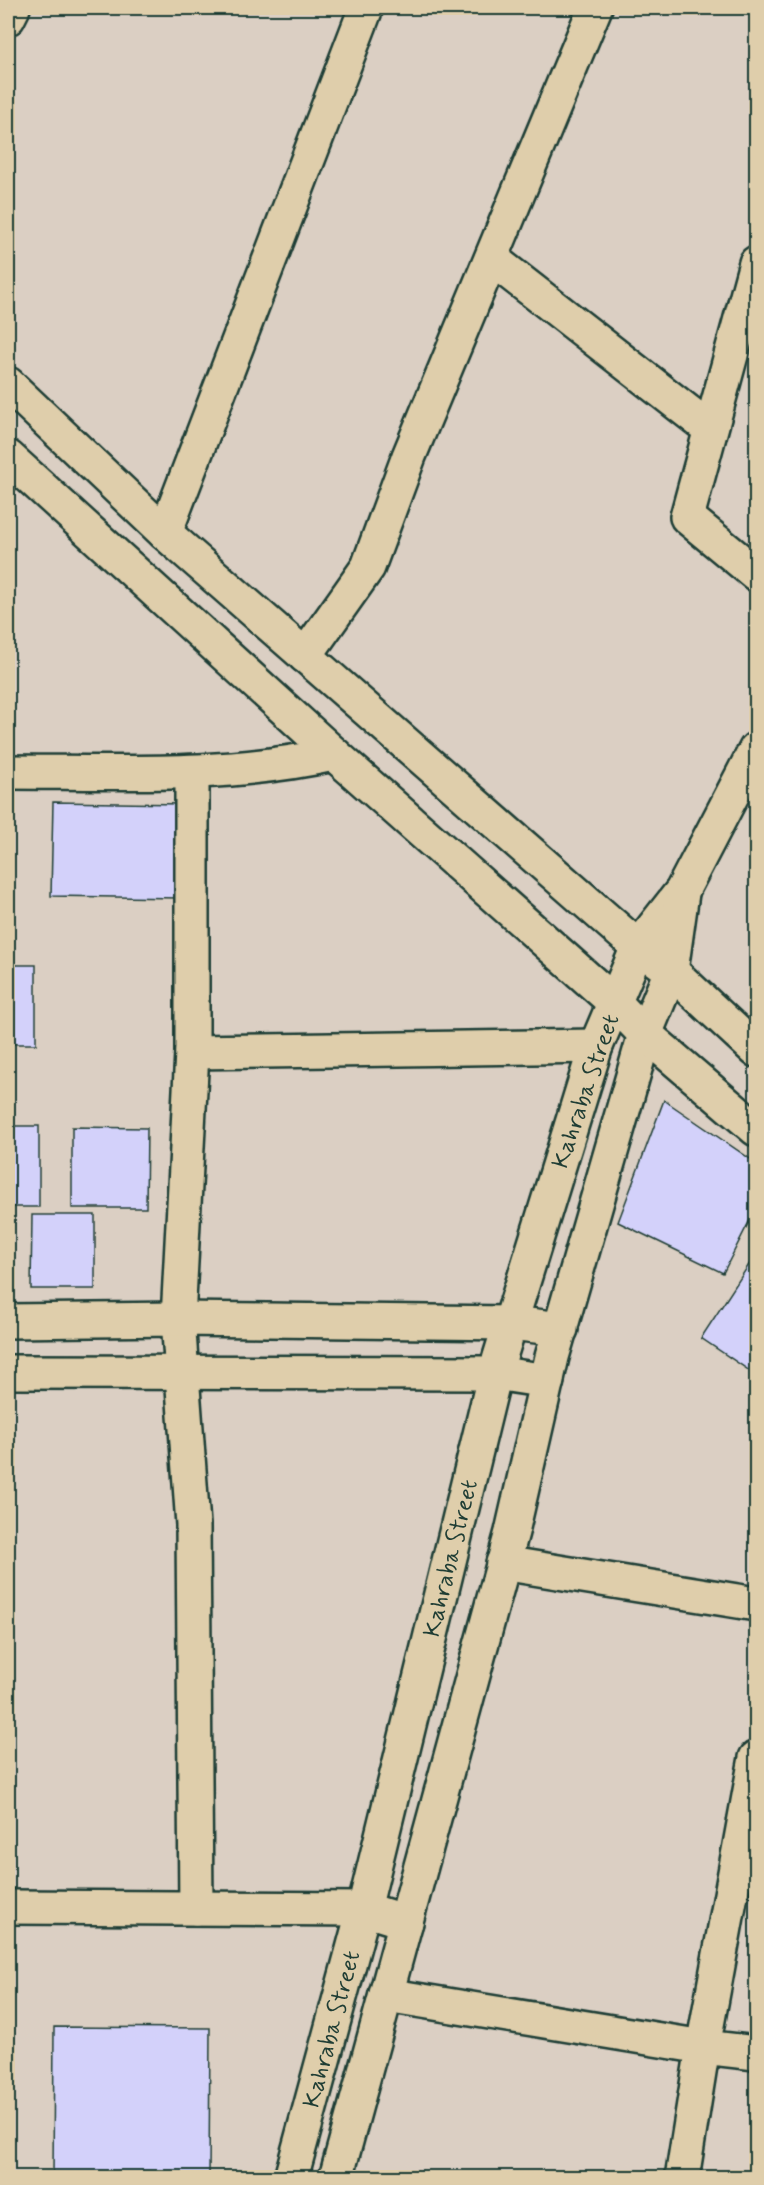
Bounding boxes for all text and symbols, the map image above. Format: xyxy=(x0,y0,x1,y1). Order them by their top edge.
street label: Kahraba Street xyxy=(546,1010,627,1173)
street label: Kahraba Street xyxy=(417,1476,486,1640)
street label: Kahraba Street xyxy=(297,1947,368,2111)

